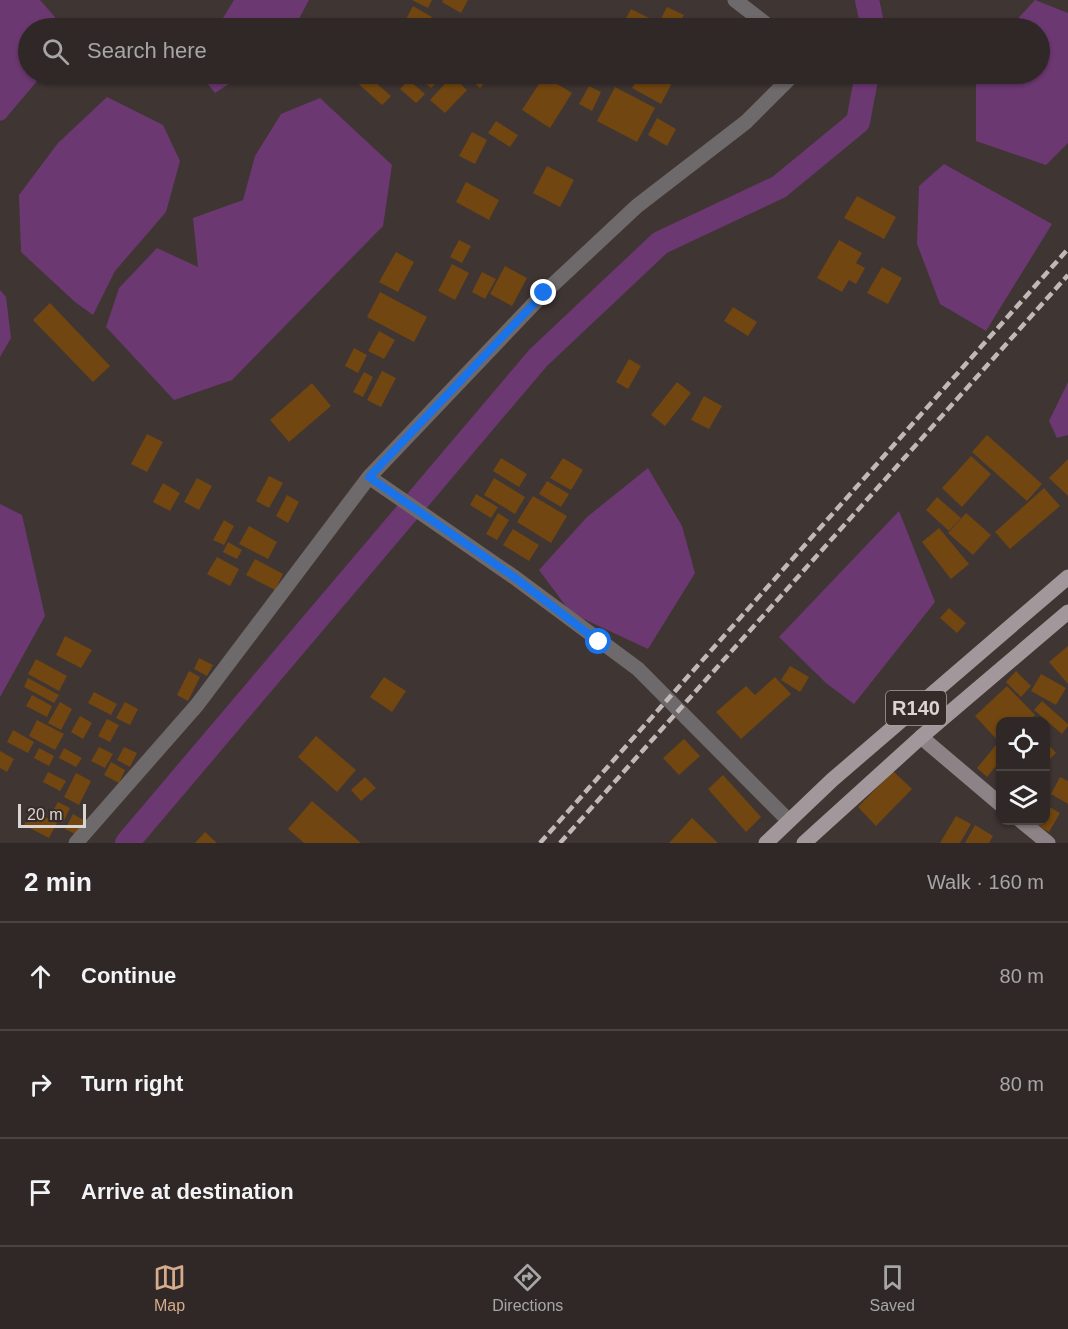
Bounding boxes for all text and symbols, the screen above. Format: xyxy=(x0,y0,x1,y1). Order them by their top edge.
search box xyxy=(18,18,1050,84)
icon: search xyxy=(39,35,72,68)
text: Search here xyxy=(87,38,207,63)
route end xyxy=(530,279,556,305)
route start xyxy=(585,628,611,654)
road number: R140 xyxy=(886,691,946,725)
map controls xyxy=(996,717,1050,825)
button: locate xyxy=(996,717,1050,771)
button: layers xyxy=(996,771,1050,825)
scale bar xyxy=(18,801,86,828)
text: 20 m xyxy=(27,806,63,823)
text: 2 min xyxy=(24,867,92,897)
text: Walk · 160 m xyxy=(927,871,1044,893)
icon: ahead xyxy=(24,960,57,993)
text: Continue xyxy=(81,963,176,988)
text: 80 m xyxy=(1000,965,1044,987)
icon: right xyxy=(24,1068,57,1101)
text: Turn right xyxy=(81,1071,183,1096)
text: 80 m xyxy=(1000,1073,1044,1095)
icon: arrive xyxy=(24,1176,57,1209)
text: Arrive at destination xyxy=(81,1179,294,1204)
tab: Map xyxy=(153,1261,186,1315)
tab: Directions xyxy=(492,1261,563,1315)
tab: Saved xyxy=(870,1261,915,1315)

